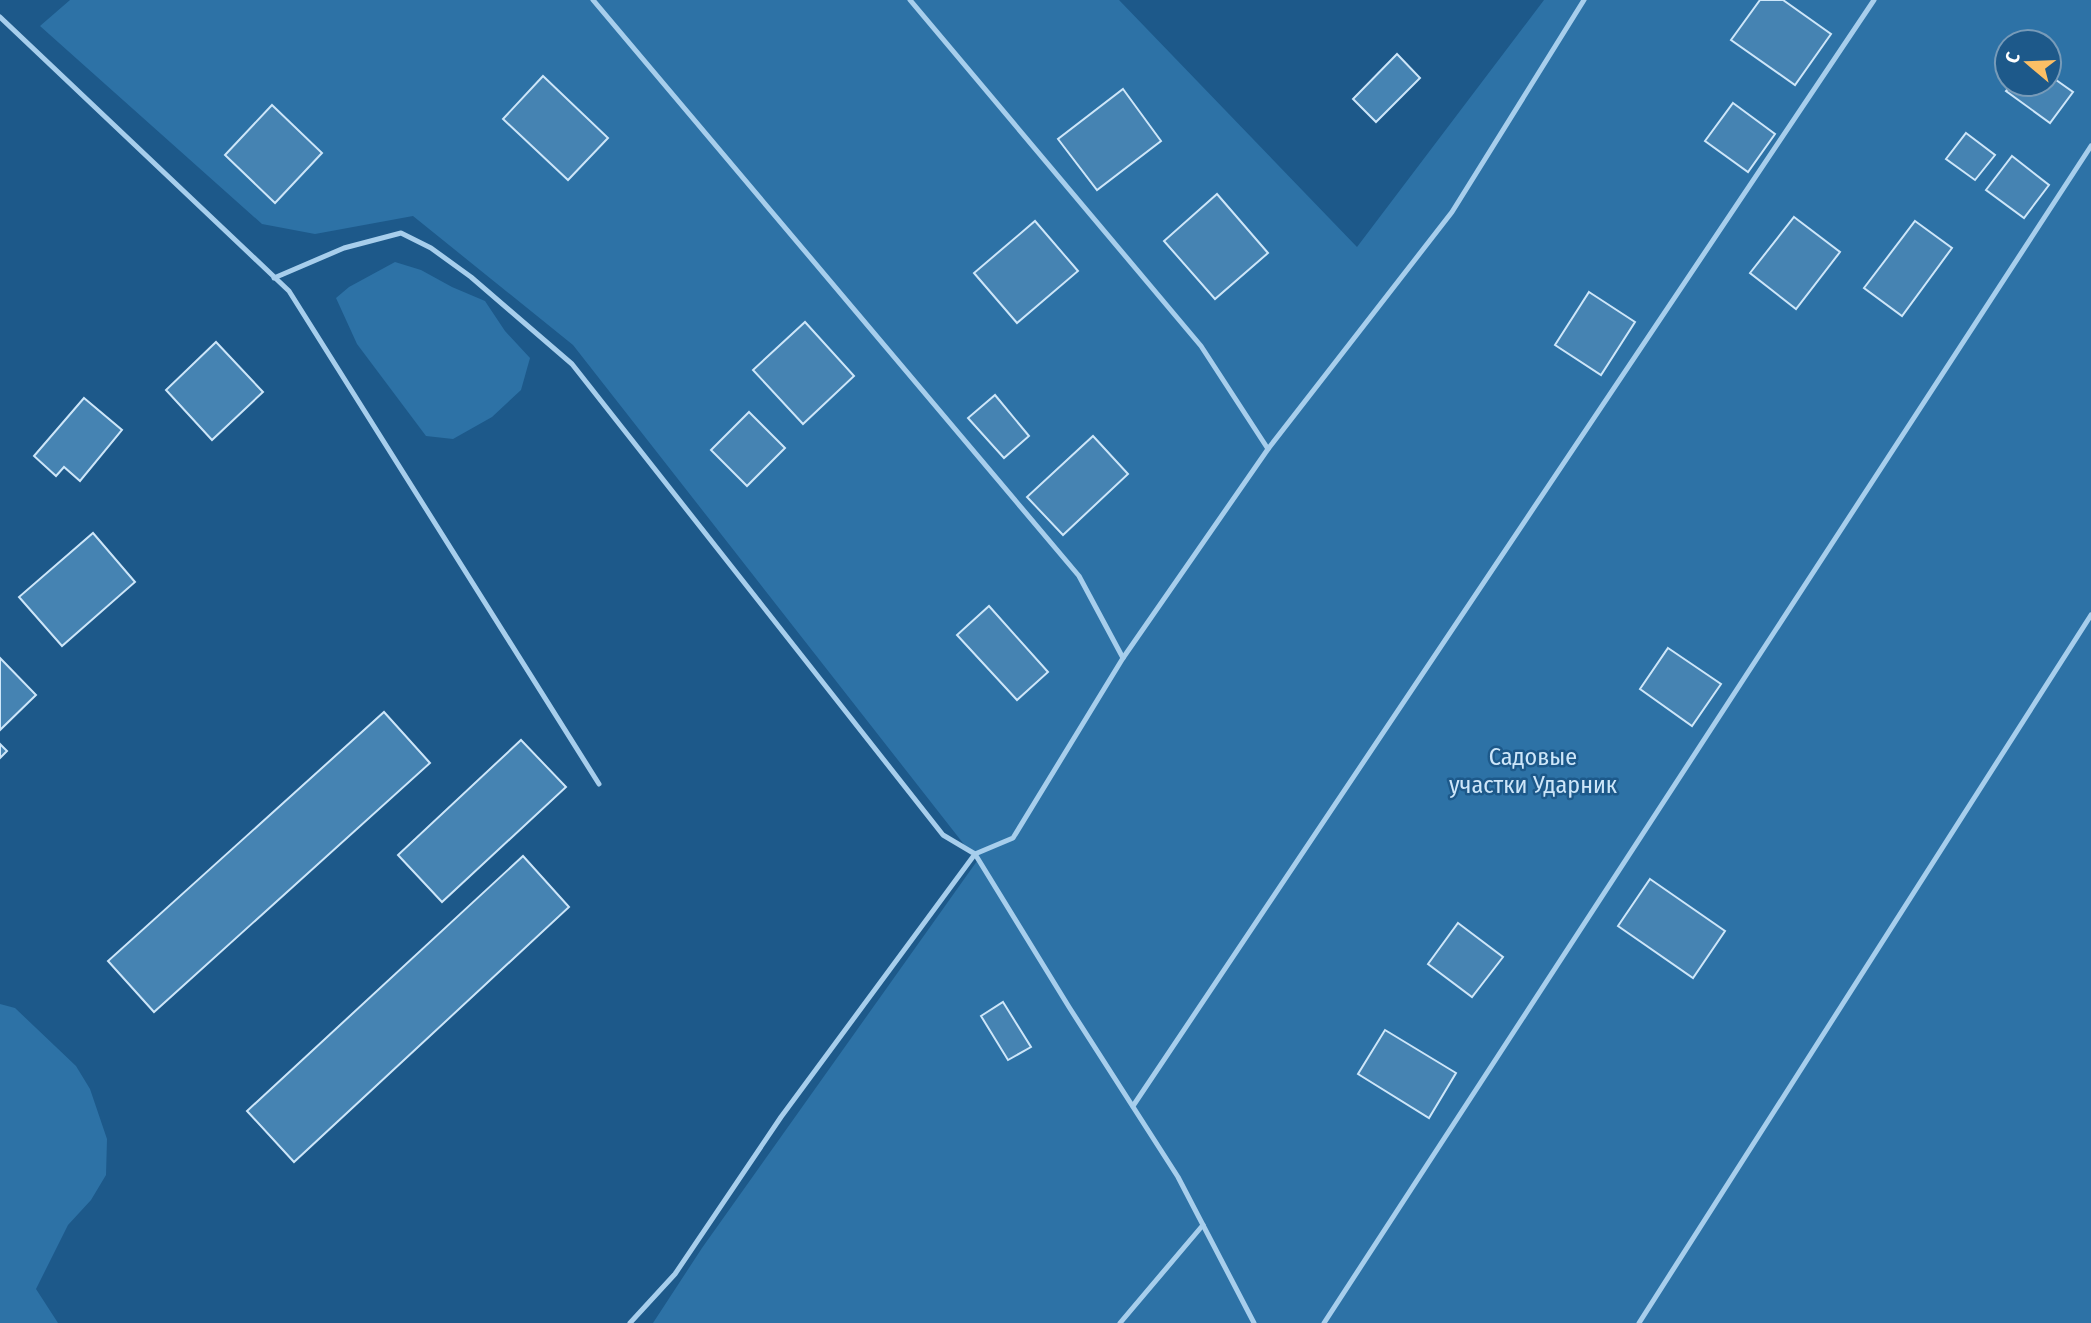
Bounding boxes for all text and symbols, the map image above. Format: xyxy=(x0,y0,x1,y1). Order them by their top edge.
north arrow xyxy=(1993,28,2063,98)
text: С xyxy=(2000,49,2025,66)
park label: Садовые участки Ударник xyxy=(1449,743,1618,799)

